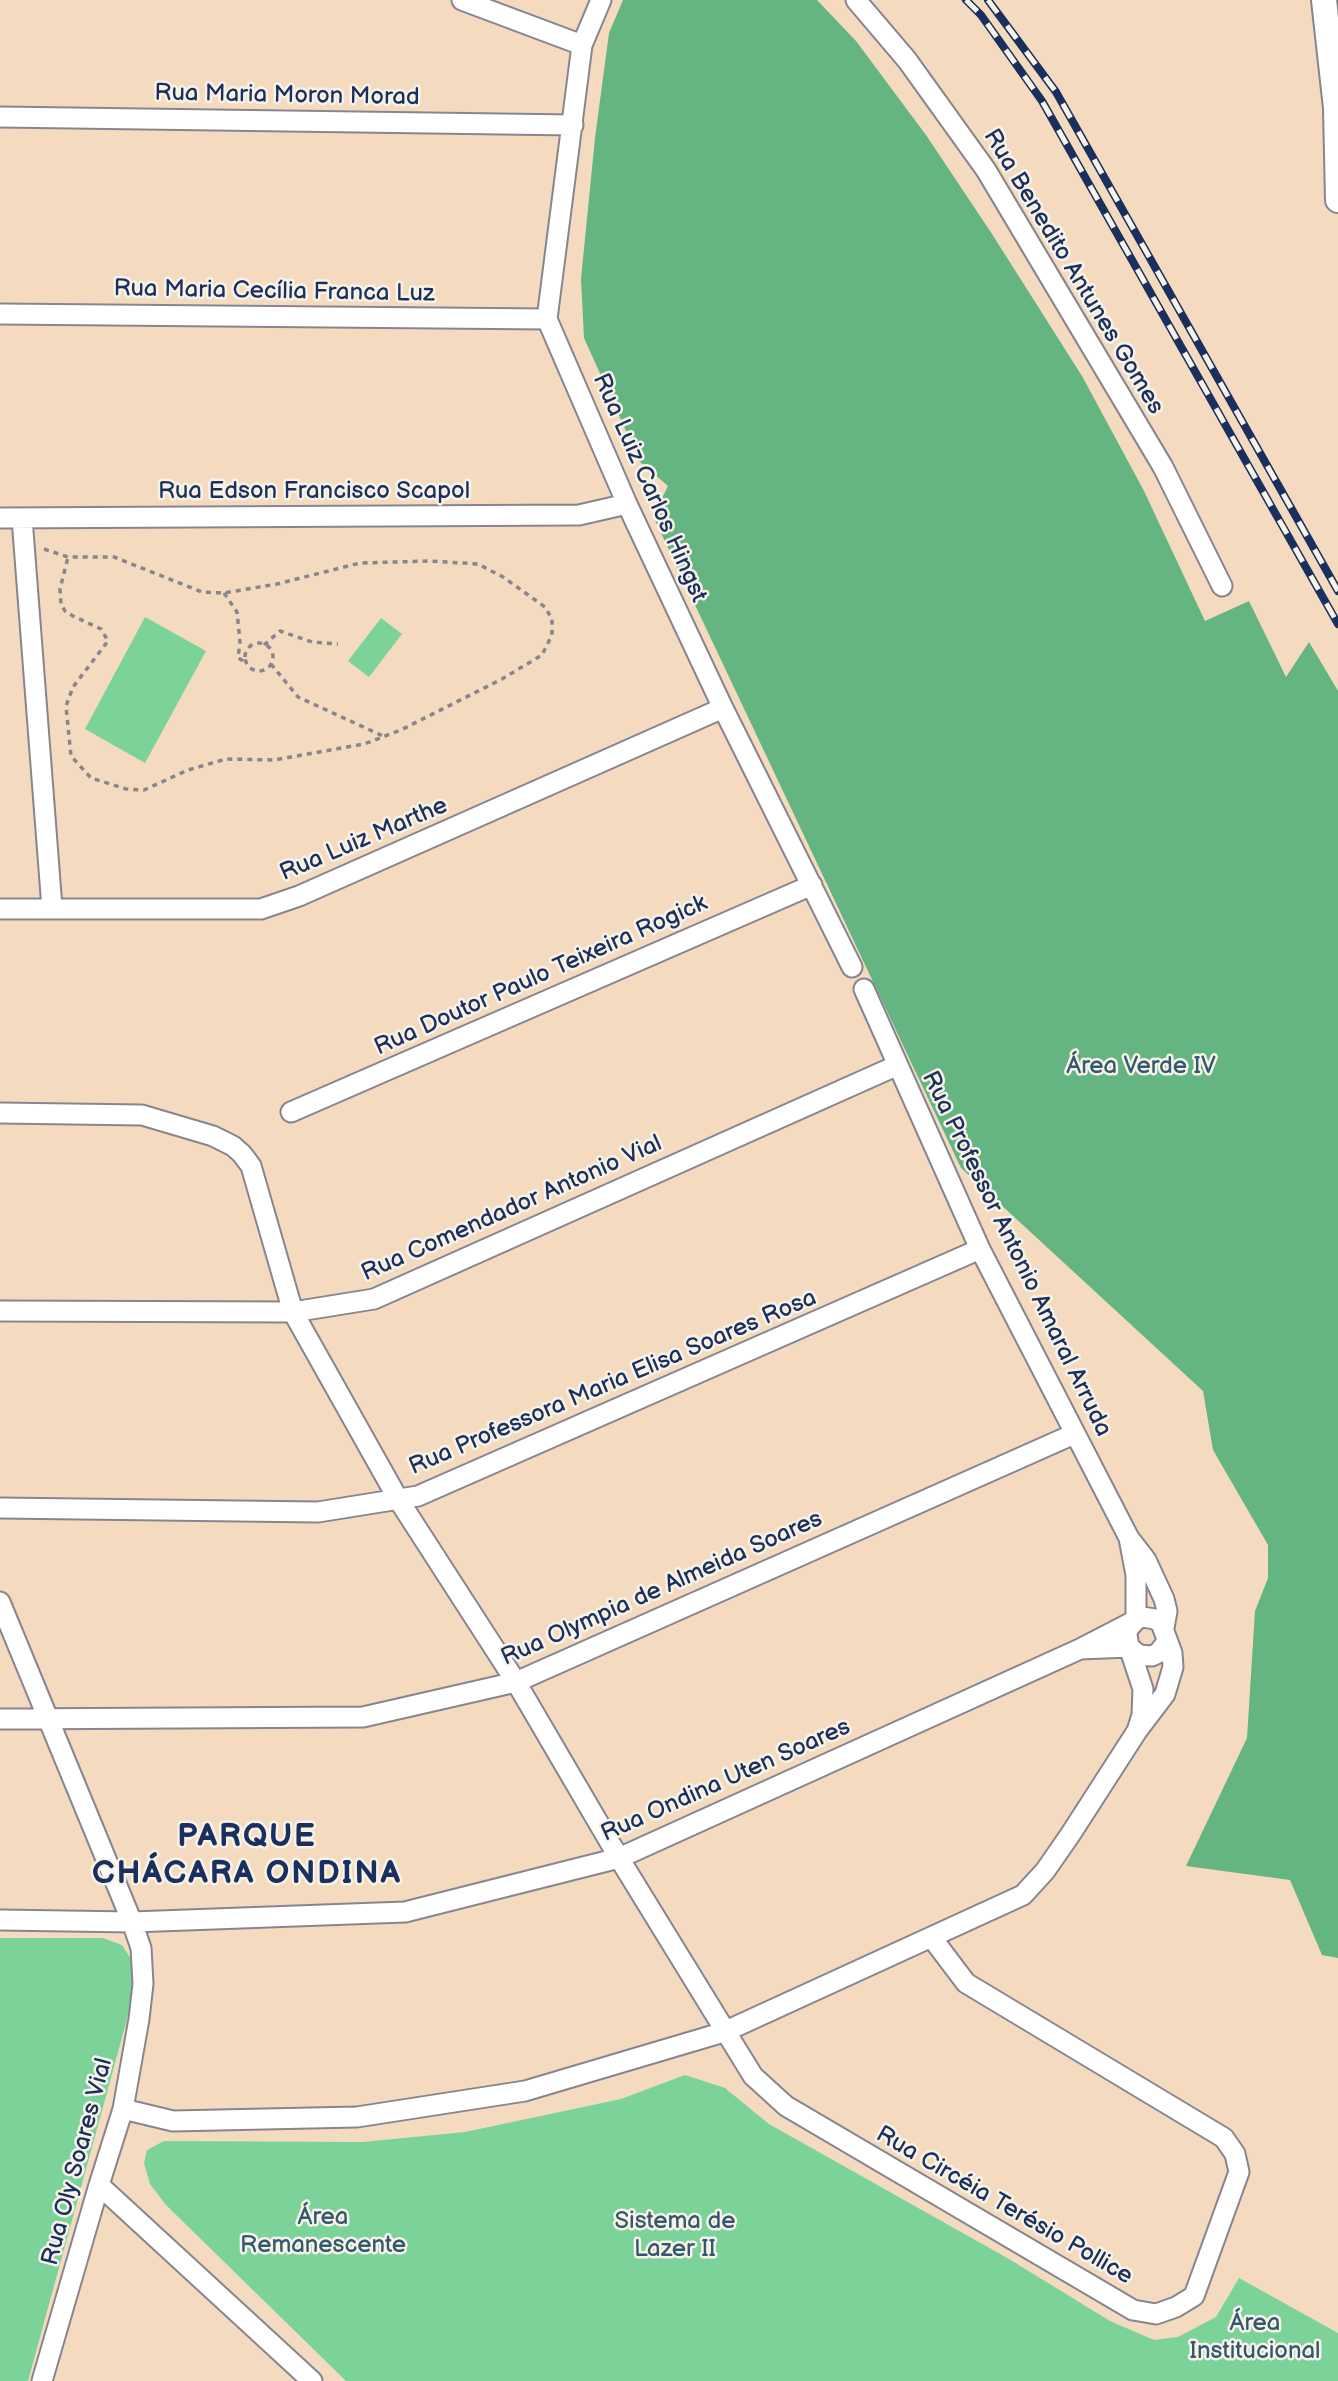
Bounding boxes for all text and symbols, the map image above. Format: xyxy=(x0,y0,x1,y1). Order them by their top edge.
street label: Rua Maria Moron Morad xyxy=(154,79,420,113)
street label: Rua Benedito Antunes Gomes xyxy=(976,124,1170,420)
street label: Rua Maria Cecília Franca Luz xyxy=(113,275,435,309)
street label: Rua Luiz Carlos Hingst xyxy=(586,369,712,607)
street label: Rua Edson Francisco Scapol xyxy=(158,478,470,506)
street label: Rua Luiz Marthe xyxy=(276,792,452,888)
street label: Rua Doutor Paulo Teixeira Rogick xyxy=(370,889,712,1063)
park label: Área Verde IV xyxy=(1066,1053,1216,1081)
street label: Rua Professor Antonio Amaral Arruda xyxy=(915,1067,1117,1441)
street label: Rua Comendador Antonio Vial xyxy=(357,1130,667,1288)
street label: Rua Professora Maria Elisa Soares Rosa xyxy=(405,1284,821,1482)
street label: Rua Olympia de Almeida Soares xyxy=(497,1505,827,1673)
street label: Rua Ondina Uten Soares xyxy=(597,1713,855,1849)
district label: PARQUE CHÁCARA ONDINA xyxy=(94,1819,400,1894)
street label: Rua Oly Soares Vial xyxy=(36,2055,120,2269)
street label: Rua Circéia Terésio Pollice xyxy=(870,2121,1138,2291)
park label: Área Remanescente xyxy=(240,2204,406,2260)
park label: Sistema de Lazer II xyxy=(615,2208,735,2264)
park label: Área Institucional xyxy=(1190,2310,1320,2366)

